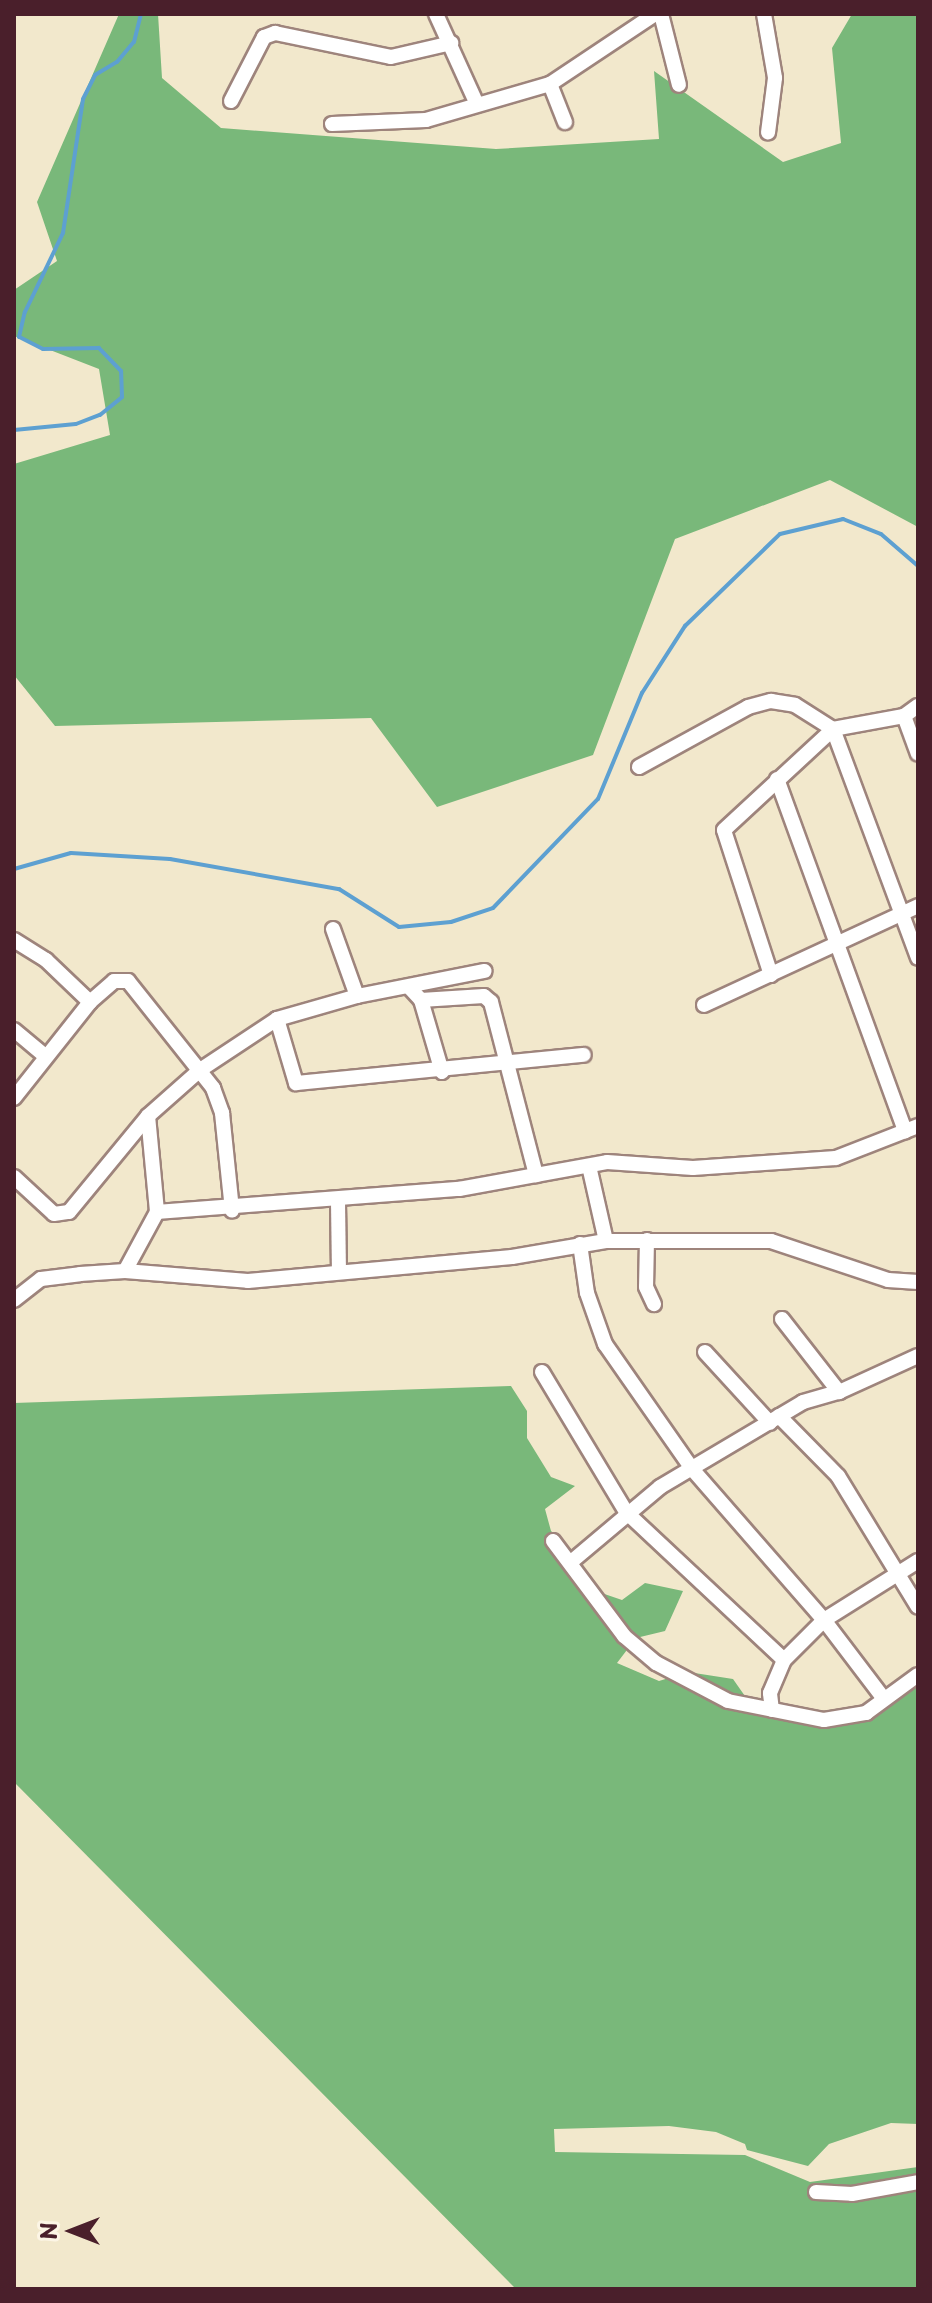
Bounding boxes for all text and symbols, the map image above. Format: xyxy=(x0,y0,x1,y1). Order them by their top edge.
north arrow xyxy=(32,2191,112,2271)
text: N xyxy=(31,2222,64,2240)

